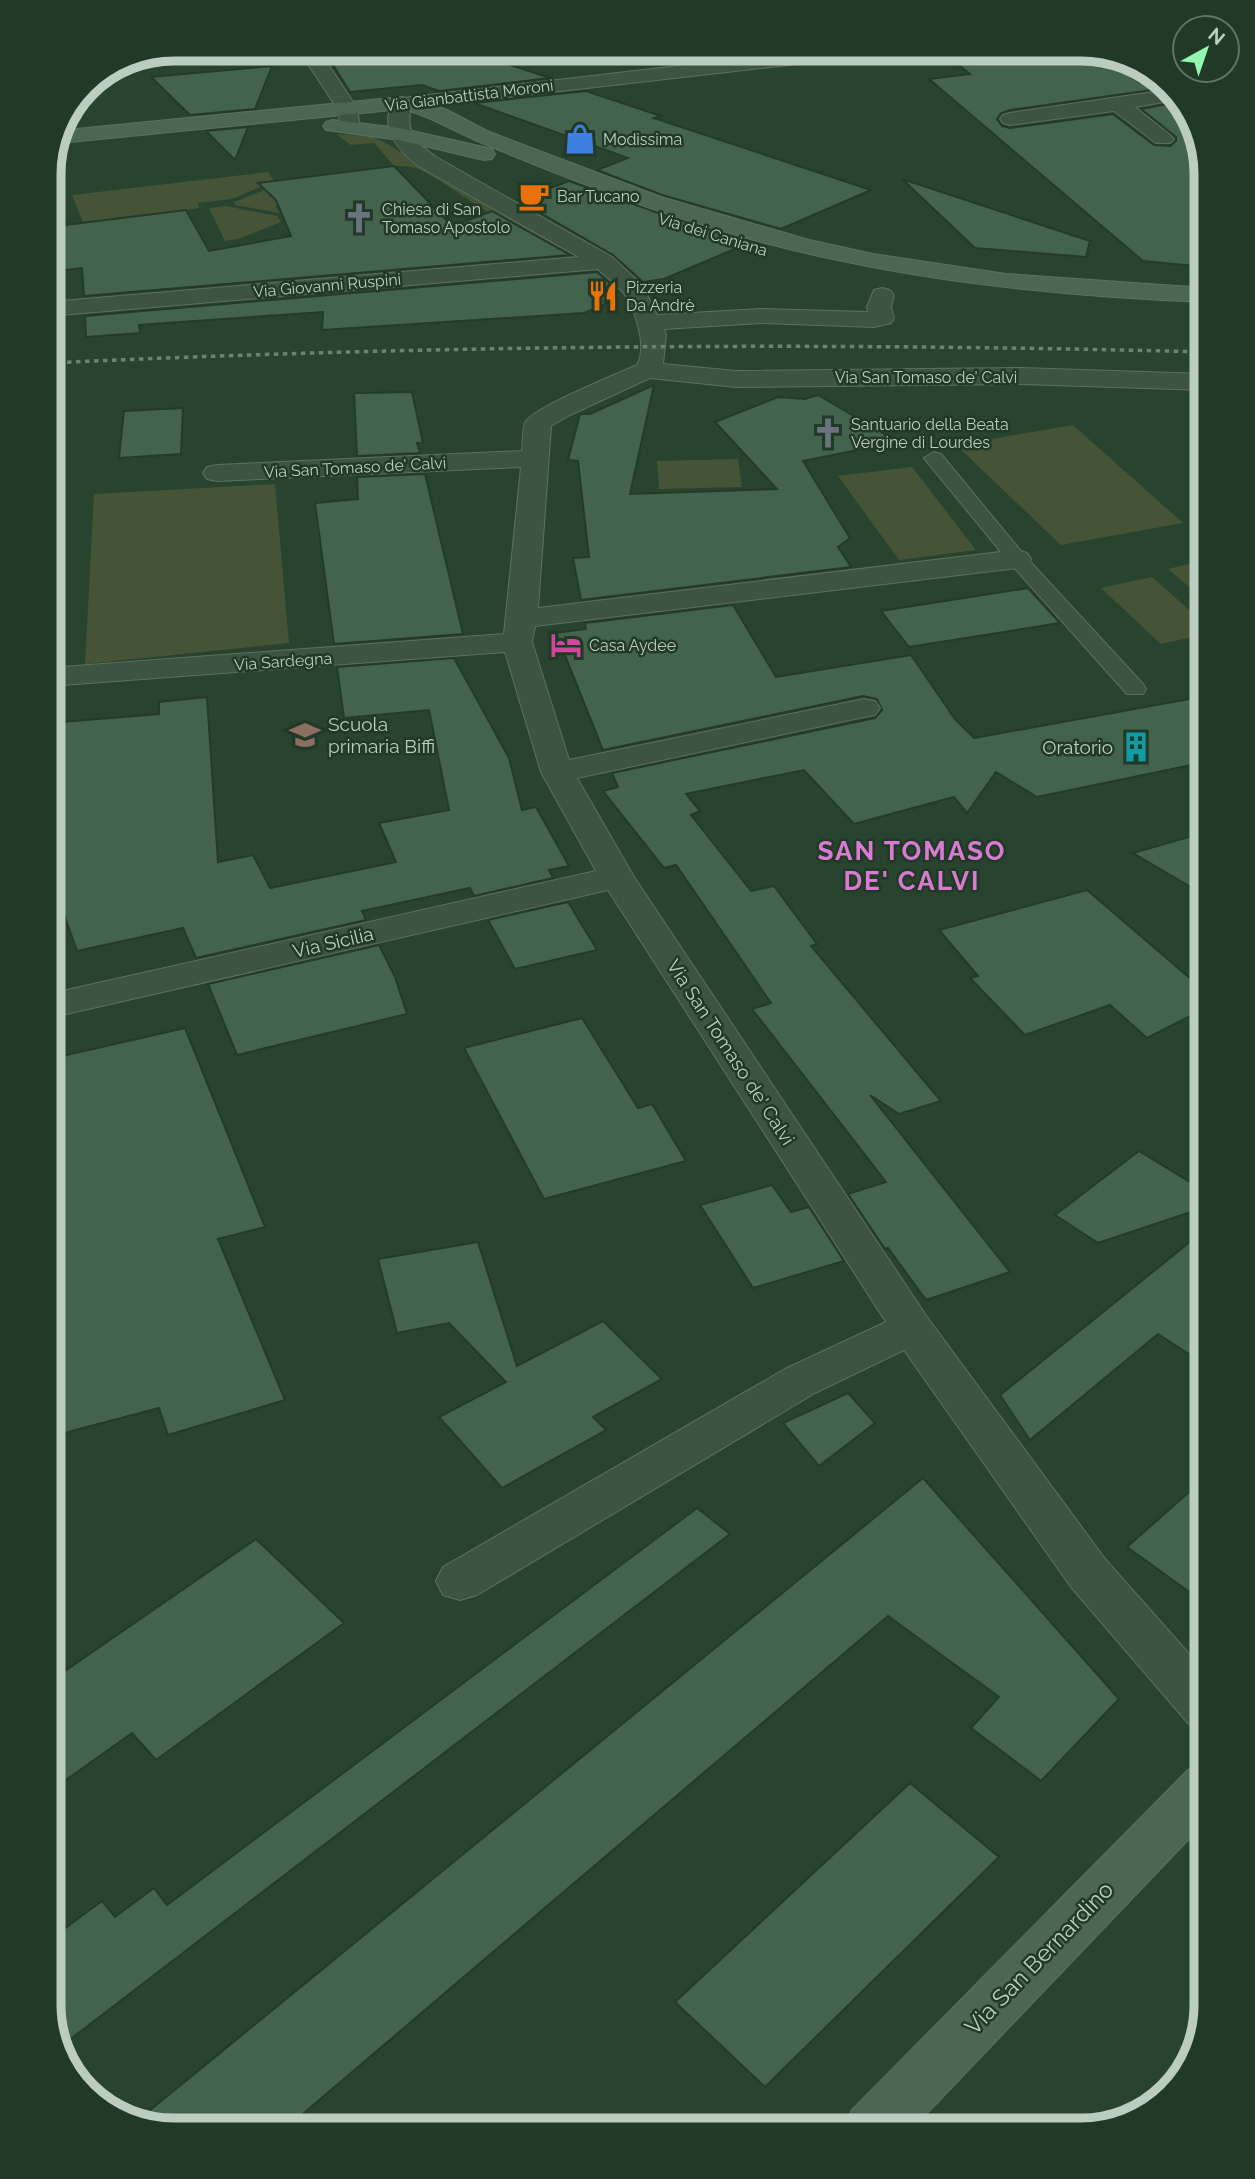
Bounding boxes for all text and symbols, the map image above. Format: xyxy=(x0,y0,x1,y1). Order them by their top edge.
north arrow xyxy=(1171,14,1241,84)
text: N xyxy=(1204,23,1230,49)
street label: Via Gianbattista Moroni xyxy=(384,76,555,115)
shop icon: Modissima xyxy=(563,122,597,156)
place label: Modissima xyxy=(603,130,682,149)
cafe icon: Bar Tucano xyxy=(517,179,551,213)
place label: Bar Tucano xyxy=(557,187,640,206)
place label: Chiesa di San Tomaso Apostolo xyxy=(382,200,510,237)
church icon: Chiesa di San Tomaso Apostolo xyxy=(342,201,376,235)
street label: Via dei Caniana xyxy=(656,209,770,260)
street label: Via Giovanni Ruspini xyxy=(252,270,402,301)
place label: Pizzeria Da Andrè xyxy=(626,278,695,315)
restaurant icon: Pizzeria Da Andrè xyxy=(586,279,620,313)
street label: Via San Tomaso de' Calvi xyxy=(835,368,1017,387)
place label: Santuario della Beata Vergine di Lourdes xyxy=(851,415,1009,452)
church icon: Santuario della Beata Vergine di Lourdes xyxy=(811,416,845,450)
street label: Via San Tomaso de' Calvi xyxy=(263,453,447,482)
hotel icon: Casa Aydee xyxy=(549,628,583,662)
place label: Casa Aydee xyxy=(589,636,676,655)
street label: Via Sardegna xyxy=(233,649,333,674)
place label: Scuola primaria Biffi xyxy=(328,713,435,757)
school or university icon: Scuola primaria Biffi xyxy=(288,718,322,752)
building icon: Oratorio xyxy=(1119,730,1153,764)
place label: Oratorio xyxy=(1042,736,1113,758)
district label: SAN TOMASO DE' CALVI xyxy=(818,836,1006,896)
street label: Via Sicilia xyxy=(291,922,375,962)
street label: Via San Tomaso de' Calvi xyxy=(663,955,799,1149)
street label: Via San Bernardino xyxy=(959,1876,1118,2040)

